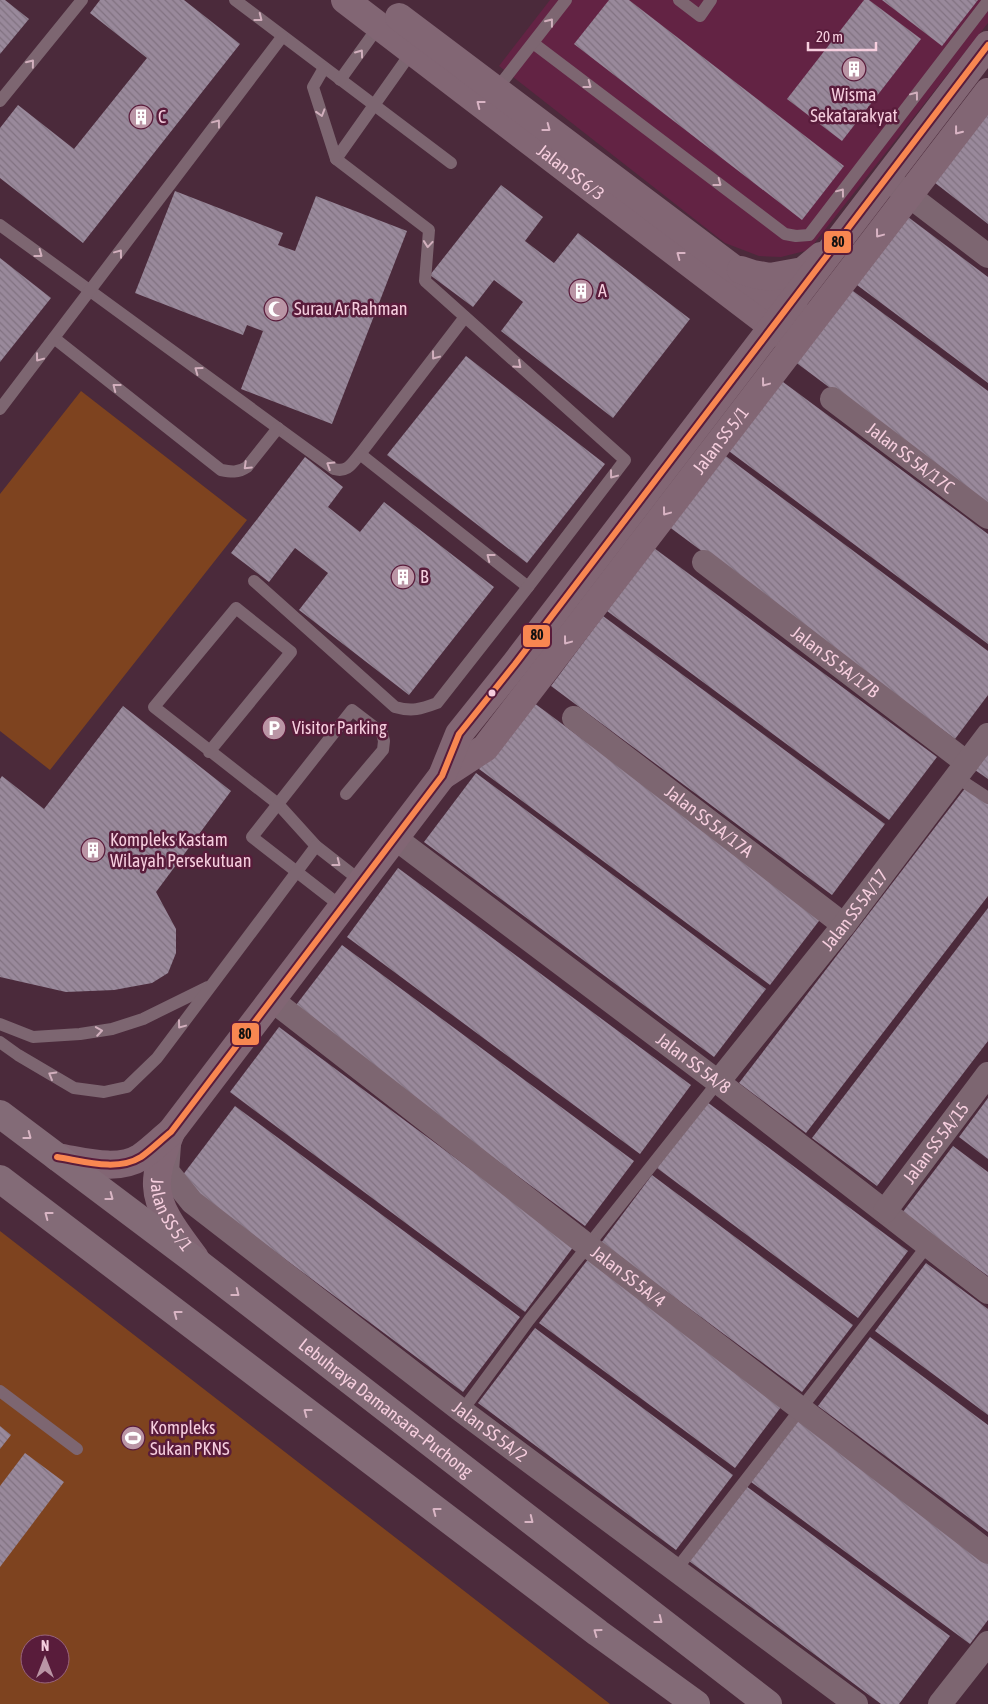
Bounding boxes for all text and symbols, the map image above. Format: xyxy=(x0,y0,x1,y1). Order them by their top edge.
one-way arrow xyxy=(253,13,262,21)
one-way arrow xyxy=(544,19,552,28)
scale bar xyxy=(808,20,876,52)
text: 20 m xyxy=(816,28,843,45)
one-way arrow xyxy=(354,50,362,59)
building icon: Wisma Sekatarakyat xyxy=(841,56,867,82)
one-way arrow xyxy=(25,60,33,69)
one-way arrow xyxy=(582,79,591,87)
place label: Wisma Sekatarakyat xyxy=(810,84,898,126)
one-way arrow xyxy=(910,92,918,101)
one-way arrow xyxy=(477,102,486,110)
building icon: C xyxy=(128,104,154,130)
place label: C xyxy=(158,106,166,127)
one-way arrow xyxy=(316,108,326,116)
one-way arrow xyxy=(211,119,220,129)
one-way arrow xyxy=(541,122,550,130)
one-way arrow xyxy=(956,125,964,134)
street label: Jalan SS 6/3 xyxy=(533,140,609,204)
one-way arrow xyxy=(712,177,721,185)
one-way arrow xyxy=(836,189,844,198)
one-way arrow xyxy=(876,228,885,238)
line badge: 80 xyxy=(823,230,852,254)
text: 80 xyxy=(831,234,845,250)
one-way arrow xyxy=(423,240,434,248)
one-way arrow xyxy=(33,248,43,257)
one-way arrow xyxy=(113,250,121,259)
one-way arrow xyxy=(676,252,686,261)
building icon: A xyxy=(568,278,594,304)
place label: A xyxy=(598,280,607,301)
mosque icon: Surau Ar Rahman xyxy=(263,296,289,322)
place label: Surau Ar Rahman xyxy=(294,298,408,319)
one-way arrow xyxy=(433,350,441,359)
one-way arrow xyxy=(36,352,44,361)
one-way arrow xyxy=(513,359,522,368)
one-way arrow xyxy=(195,368,204,376)
one-way arrow xyxy=(762,377,771,387)
one-way arrow xyxy=(112,384,122,393)
street label: Jalan SS 5/1 xyxy=(688,402,753,478)
street label: Jalan SS 5A/17C xyxy=(862,418,958,498)
one-way arrow xyxy=(244,460,253,469)
one-way arrow xyxy=(327,462,336,472)
one-way arrow xyxy=(610,469,619,479)
one-way arrow xyxy=(664,506,672,515)
one-way arrow xyxy=(487,554,496,562)
building icon: B xyxy=(390,564,416,590)
place label: B xyxy=(420,566,429,587)
street label: Jalan SS 5A/17B xyxy=(787,622,884,702)
line badge: 80 xyxy=(522,624,551,648)
text: 80 xyxy=(530,627,544,643)
one-way arrow xyxy=(565,635,573,644)
unlabelled marker xyxy=(487,688,497,698)
parking icon: Visitor Parking xyxy=(261,715,287,741)
place label: Visitor Parking xyxy=(292,717,387,738)
street label: Jalan SS 5A/17A xyxy=(661,781,758,861)
place label: Kompleks Kastam Wilayah Persekutuan xyxy=(110,829,251,871)
building icon: Kompleks Kastam Wilayah Persekutuan xyxy=(80,837,106,863)
one-way arrow xyxy=(332,857,341,866)
street label: Jalan SS 5A/17 xyxy=(817,865,892,954)
one-way arrow xyxy=(179,1019,187,1028)
line badge: 80 xyxy=(231,1022,260,1046)
text: 80 xyxy=(238,1026,252,1042)
one-way arrow xyxy=(94,1027,103,1037)
street label: Jalan SS 5A/8 xyxy=(652,1028,735,1098)
one-way arrow xyxy=(48,1071,57,1081)
street label: Jalan SS 5A/15 xyxy=(898,1098,973,1188)
one-way arrow xyxy=(22,1130,31,1138)
street label: Jalan SS 5/1 xyxy=(147,1178,197,1255)
one-way arrow xyxy=(104,1191,114,1200)
one-way arrow xyxy=(45,1213,54,1221)
street label: Jalan SS 5A/4 xyxy=(587,1241,670,1311)
one-way arrow xyxy=(231,1287,240,1296)
one-way arrow xyxy=(174,1311,183,1320)
street label: Lebuhraya Damansara–Puchong xyxy=(295,1334,477,1482)
street label: Jalan SS 5A/2 xyxy=(449,1397,532,1466)
one-way arrow xyxy=(304,1410,313,1418)
place label: Kompleks Sukan PKNS xyxy=(150,1417,230,1459)
sports icon: Kompleks Sukan PKNS xyxy=(120,1425,146,1451)
one-way arrow xyxy=(433,1508,442,1516)
one-way arrow xyxy=(524,1515,533,1523)
one-way arrow xyxy=(653,1614,662,1622)
one-way arrow xyxy=(594,1630,603,1638)
north arrow xyxy=(20,1634,70,1684)
text: N xyxy=(41,1638,49,1654)

